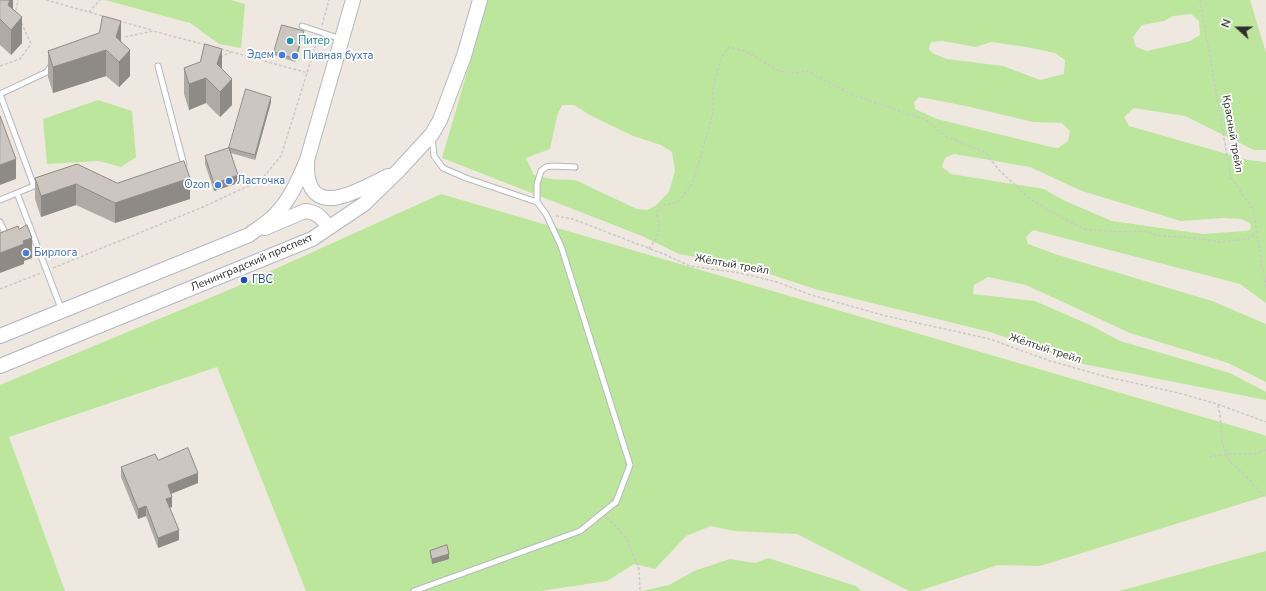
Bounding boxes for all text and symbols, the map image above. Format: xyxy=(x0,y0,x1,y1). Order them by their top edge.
north arrow xyxy=(1218,8,1258,48)
text: N xyxy=(1218,17,1235,30)
place label: Питер xyxy=(298,34,330,48)
marker: Питер xyxy=(285,36,295,46)
place label: Эдем xyxy=(247,48,274,62)
place label: Пивная бухта xyxy=(303,49,373,63)
marker: Эдем xyxy=(277,50,287,60)
marker: Пивная бухта xyxy=(290,51,300,61)
street label: Красный трейл xyxy=(1219,94,1245,174)
place label: Ласточка xyxy=(237,174,285,188)
marker: Ласточка xyxy=(224,176,234,186)
place label: Ozon xyxy=(184,178,210,192)
marker: Ozon xyxy=(213,180,223,190)
street label: Ленинградский проспект xyxy=(189,231,315,295)
place label: Бирлога xyxy=(34,246,77,260)
marker: Бирлога xyxy=(21,248,31,258)
street label: Жёлтый трейл xyxy=(694,252,770,278)
place label: ГВС xyxy=(252,273,273,287)
marker: ГВС xyxy=(239,275,249,285)
street label: Жёлтый трейл xyxy=(1007,331,1083,367)

